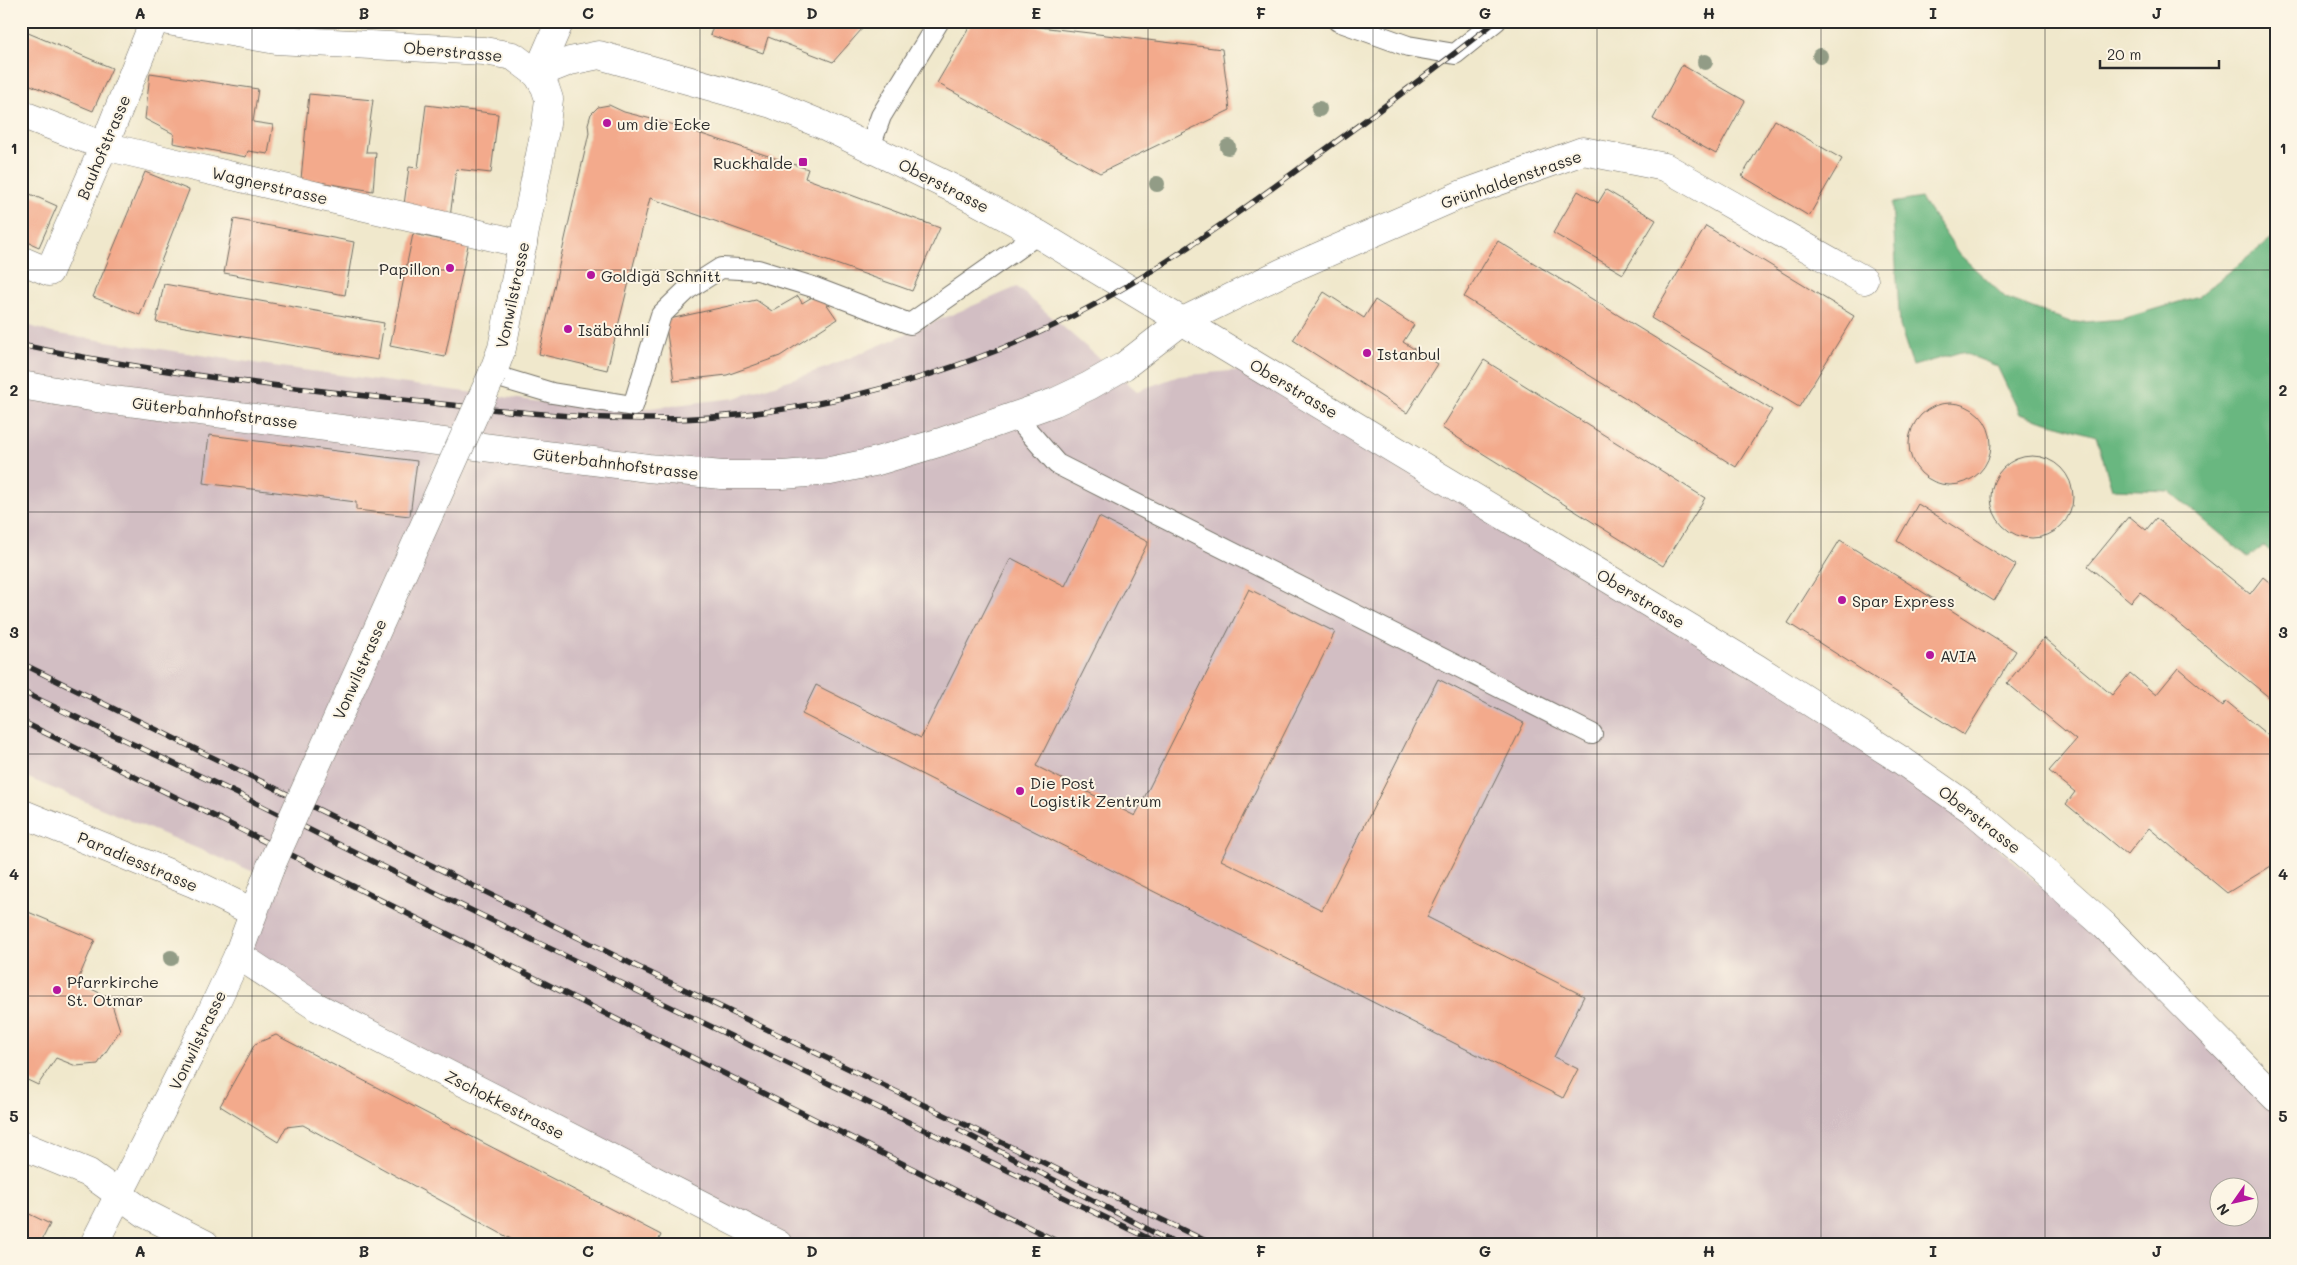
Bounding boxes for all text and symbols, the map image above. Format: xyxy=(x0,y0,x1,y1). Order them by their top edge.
text: A xyxy=(134,2,146,23)
text: B xyxy=(359,2,369,23)
text: C xyxy=(582,2,594,23)
text: D xyxy=(806,2,818,23)
text: E xyxy=(1031,2,1041,23)
text: F xyxy=(1256,2,1266,23)
text: G xyxy=(1479,2,1491,23)
text: H xyxy=(1703,2,1715,23)
text: I xyxy=(1929,2,1937,23)
text: J xyxy=(2152,2,2162,23)
street label: Oberstrasse xyxy=(403,36,503,66)
scale bar xyxy=(2100,38,2218,70)
text: 20 m xyxy=(2107,44,2141,64)
street label: Bauhofstrasse xyxy=(72,92,134,202)
place label: um die Ecke xyxy=(617,113,711,134)
marker: um die Ecke xyxy=(601,117,613,129)
text: 1 xyxy=(10,137,18,158)
text: 1 xyxy=(2279,137,2287,158)
street label: Grünhaldenstrasse xyxy=(1438,145,1584,213)
place label: Ruckhalde xyxy=(713,152,793,173)
street label: Oberstrasse xyxy=(895,153,993,217)
marker: Ruckhalde xyxy=(797,156,809,168)
street label: Wagnerstrasse xyxy=(210,161,330,209)
street label: Vonwilstrasse xyxy=(490,240,534,350)
place label: Papillon xyxy=(379,258,440,279)
marker: Papillon xyxy=(444,262,456,274)
place label: Goldigä Schnitt xyxy=(601,265,721,286)
marker: Goldigä Schnitt xyxy=(585,269,597,281)
place label: Isäbähnli xyxy=(578,319,650,340)
marker: Isäbähnli xyxy=(562,323,574,335)
place label: Istanbul xyxy=(1377,343,1441,364)
marker: Istanbul xyxy=(1361,347,1373,359)
street label: Oberstrasse xyxy=(1246,353,1342,423)
text: 2 xyxy=(10,379,19,400)
text: 2 xyxy=(2279,379,2288,400)
street label: Güterbahnhofstrasse xyxy=(131,391,299,433)
street label: Güterbahnhofstrasse xyxy=(532,442,700,484)
street label: Oberstrasse xyxy=(1593,563,1689,633)
place label: Spar Express xyxy=(1852,590,1955,611)
marker: Spar Express xyxy=(1836,594,1848,606)
street label: Vonwilstrasse xyxy=(327,615,391,723)
text: 3 xyxy=(9,621,19,642)
text: 3 xyxy=(2278,621,2288,642)
place label: AVIA xyxy=(1940,645,1977,666)
marker: AVIA xyxy=(1924,649,1936,661)
place label: Die Post Logistik Zentrum xyxy=(1030,772,1162,811)
street label: Oberstrasse xyxy=(1934,780,2026,858)
marker: Die Post Logistik Zentrum xyxy=(1014,785,1026,797)
street label: Paradiesstrasse xyxy=(75,826,201,896)
text: 4 xyxy=(9,863,19,884)
text: 4 xyxy=(2278,863,2288,884)
place label: Pfarrkirche St. Otmar xyxy=(67,971,159,1010)
marker: Pfarrkirche St. Otmar xyxy=(51,984,63,996)
street label: Vonwilstrasse xyxy=(164,987,230,1093)
street label: Zschokkestrasse xyxy=(442,1065,568,1143)
text: 5 xyxy=(9,1105,19,1126)
text: 5 xyxy=(2278,1105,2288,1126)
north arrow xyxy=(2210,1178,2260,1228)
text: N xyxy=(2212,1200,2234,1219)
text: A xyxy=(134,1240,146,1261)
text: B xyxy=(359,1240,369,1261)
text: C xyxy=(582,1240,594,1261)
text: D xyxy=(806,1240,818,1261)
text: E xyxy=(1031,1240,1041,1261)
text: F xyxy=(1256,1240,1266,1261)
text: G xyxy=(1479,1240,1491,1261)
text: H xyxy=(1703,1240,1715,1261)
text: I xyxy=(1929,1240,1937,1261)
text: J xyxy=(2152,1240,2162,1261)

